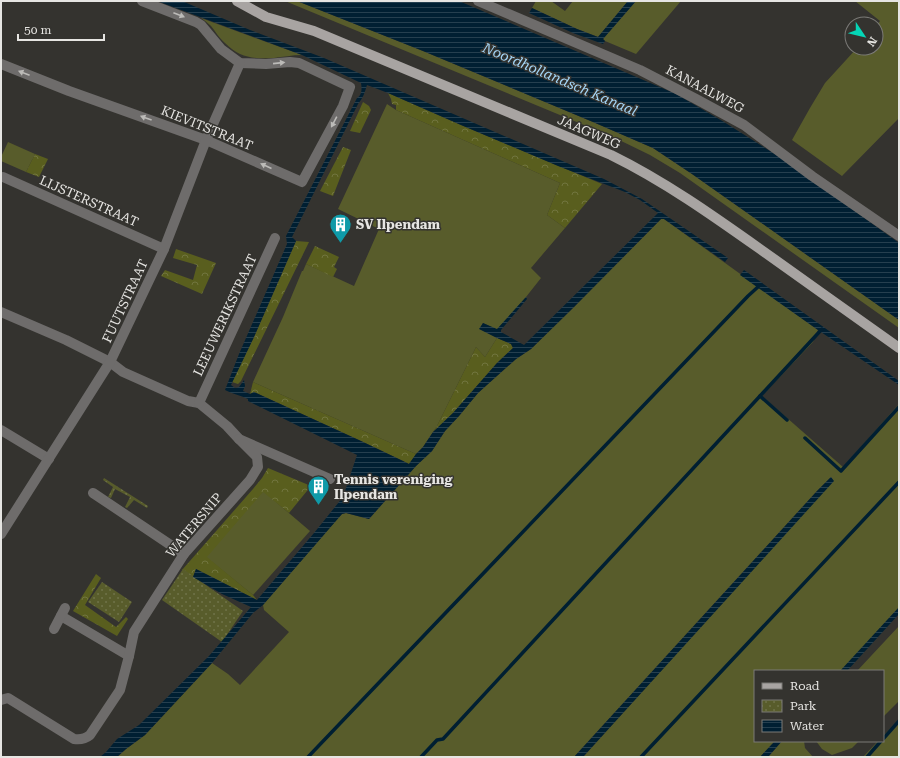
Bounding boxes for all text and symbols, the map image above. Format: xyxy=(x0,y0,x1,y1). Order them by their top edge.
one-way arrow xyxy=(173,13,185,19)
scale bar xyxy=(18,16,104,42)
north arrow xyxy=(844,16,884,56)
text: 50 m xyxy=(24,23,51,37)
text: N xyxy=(864,34,880,49)
water label: Noordhollandsch Kanaal xyxy=(479,39,640,119)
one-way arrow xyxy=(272,60,285,66)
street label: KANAALWEG xyxy=(663,62,747,116)
one-way arrow xyxy=(17,69,29,75)
street label: KIEVITSTRAAT xyxy=(159,103,255,153)
street label: JAAGWEG xyxy=(555,112,623,152)
one-way arrow xyxy=(139,115,151,121)
one-way arrow xyxy=(331,117,338,128)
one-way arrow xyxy=(261,163,272,169)
street label: LIJSTERSTRAAT xyxy=(37,172,141,230)
building icon: SV Ilpendam xyxy=(327,211,353,244)
place label: SV Ilpendam xyxy=(356,217,440,232)
street label: LEEUWERIKSTRAAT xyxy=(190,251,260,378)
street label: FUUTSTRAAT xyxy=(99,257,151,345)
place label: Tennis vereniging Ilpendam xyxy=(334,472,453,502)
building icon: Tennis vereniging Ilpendam xyxy=(305,473,331,506)
street label: WATERSNIP xyxy=(163,490,225,560)
legend xyxy=(754,670,884,742)
text: Road xyxy=(790,679,820,693)
text: Park xyxy=(790,699,817,713)
text: Water xyxy=(790,719,824,733)

